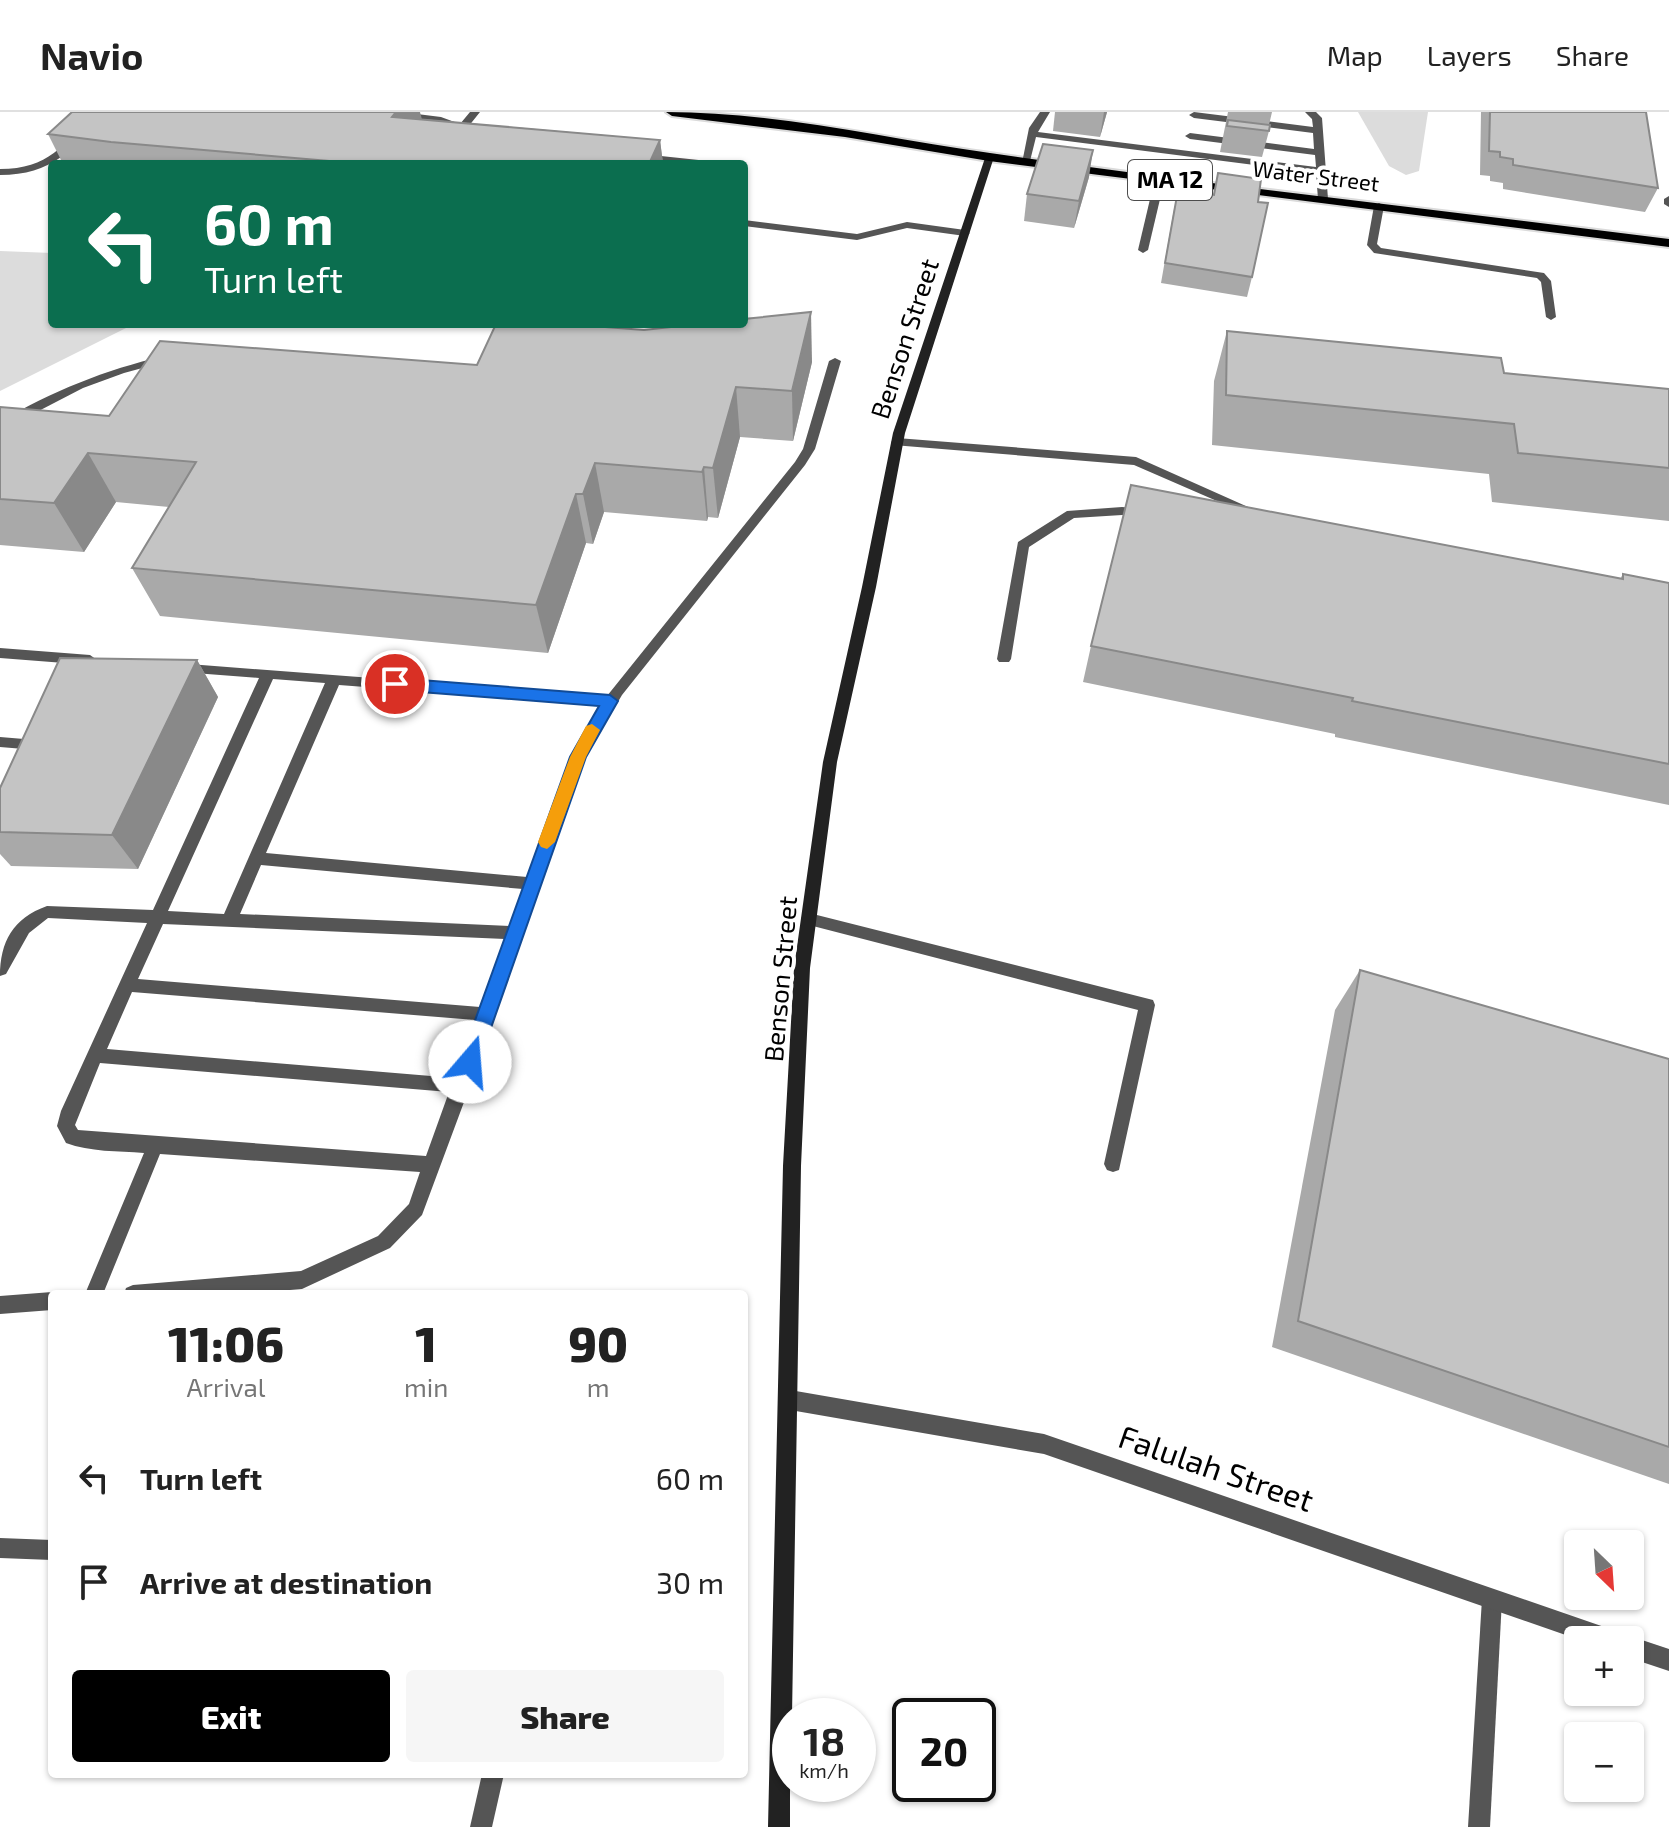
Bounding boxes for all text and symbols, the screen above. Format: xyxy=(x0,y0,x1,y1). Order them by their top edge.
text: Navio xyxy=(40,32,143,78)
text: Map xyxy=(1327,38,1383,72)
text: Layers xyxy=(1427,38,1512,72)
text: Share xyxy=(1556,38,1629,72)
street label: Water Street xyxy=(1251,154,1381,196)
road number: MA 12 xyxy=(1128,160,1212,200)
text: 60 m xyxy=(204,189,334,256)
icon: left xyxy=(72,192,176,296)
street label: Benson Street xyxy=(863,255,944,422)
text: Turn left xyxy=(204,257,343,300)
pin xyxy=(361,650,429,718)
icon: arrive xyxy=(373,662,417,706)
street label: Benson Street xyxy=(757,895,802,1063)
position arrow xyxy=(428,1020,512,1104)
text: 11:06 xyxy=(168,1314,284,1372)
text: 1 xyxy=(415,1314,437,1372)
text: 90 xyxy=(568,1314,628,1372)
text: Arrival xyxy=(186,1371,266,1402)
text: min xyxy=(404,1371,448,1402)
text: m xyxy=(587,1371,610,1402)
street label: Falulah Street xyxy=(1114,1416,1319,1518)
icon: left xyxy=(72,1456,116,1500)
text: Turn left xyxy=(140,1460,262,1496)
text: 60 m xyxy=(656,1460,724,1496)
north arrow xyxy=(1564,1530,1644,1610)
map controls xyxy=(1564,1530,1644,1802)
icon: arrive xyxy=(72,1560,116,1604)
text: Arrive at destination xyxy=(140,1564,432,1600)
text: 30 m xyxy=(656,1564,724,1600)
button: + xyxy=(1564,1626,1644,1706)
button: Exit xyxy=(72,1670,390,1762)
button: Share xyxy=(406,1670,724,1762)
speed limit sign: 20 xyxy=(892,1698,996,1802)
text: 18 xyxy=(803,1716,845,1764)
button: − xyxy=(1564,1722,1644,1802)
text: km/h xyxy=(799,1758,849,1782)

